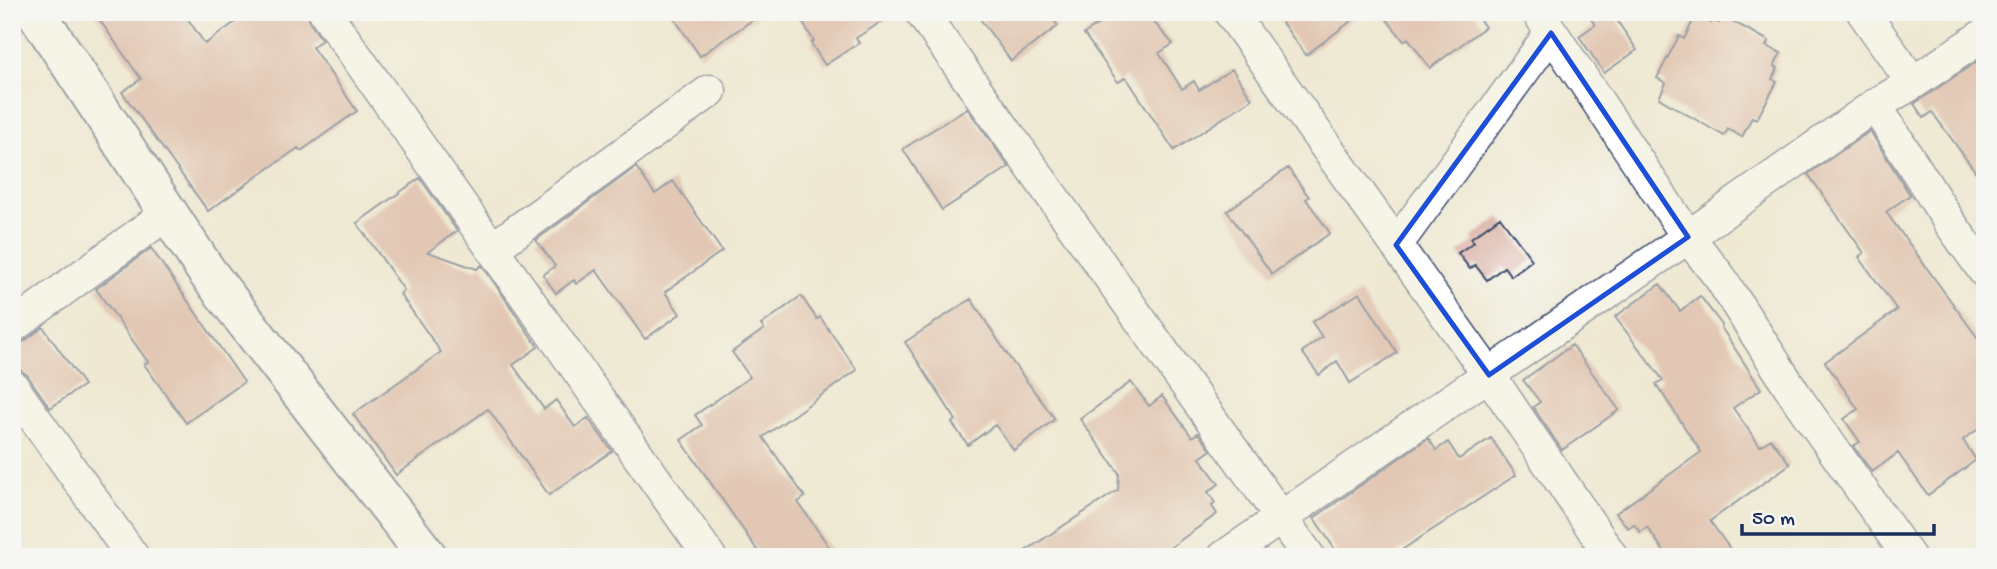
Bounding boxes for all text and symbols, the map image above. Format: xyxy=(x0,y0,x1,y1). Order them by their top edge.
scale bar xyxy=(1742,492,1934,536)
text: 50 m xyxy=(1752,508,1795,533)

